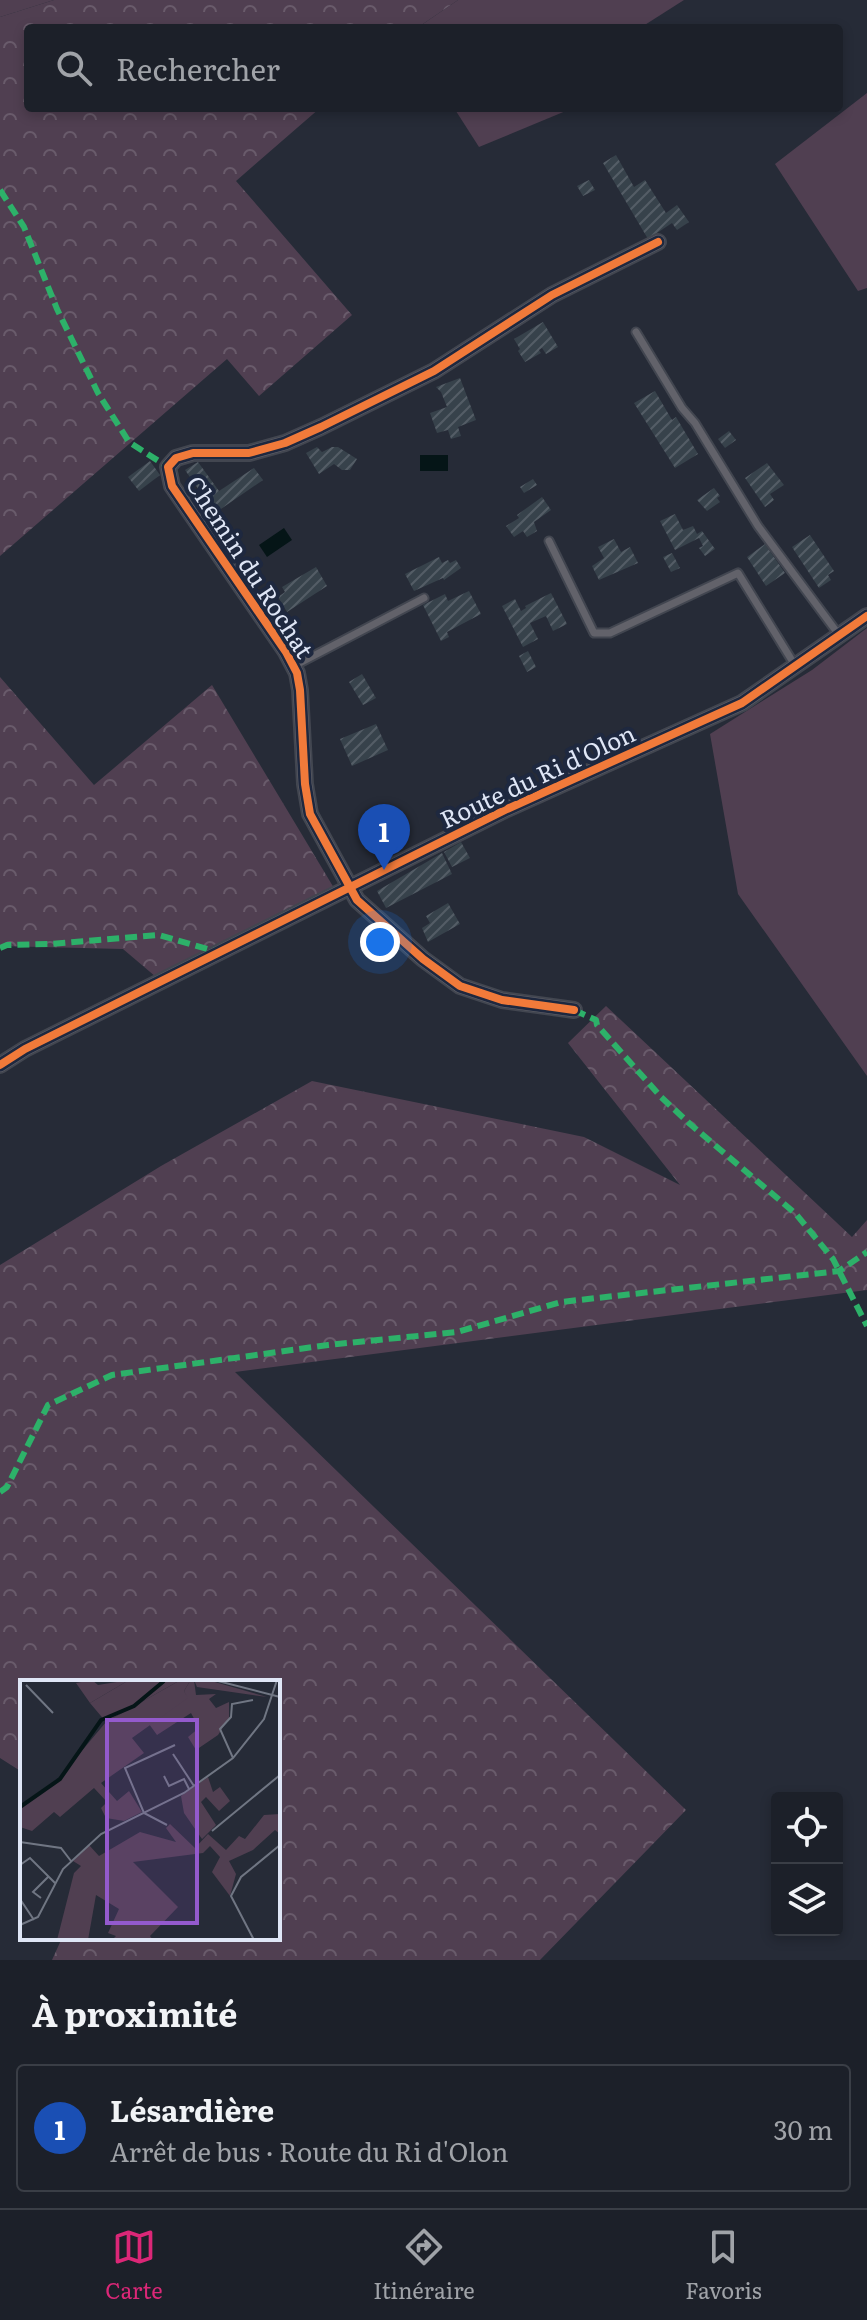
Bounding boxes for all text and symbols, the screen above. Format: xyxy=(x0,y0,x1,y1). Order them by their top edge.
search box xyxy=(24,24,843,112)
icon: search xyxy=(52,46,96,90)
text: Rechercher xyxy=(116,46,280,90)
street label: Chemin du Rochat xyxy=(179,468,323,664)
street label: Route du Ri d'Olon xyxy=(434,714,641,836)
pin: 1 xyxy=(358,804,410,870)
your location xyxy=(360,922,400,962)
inset map xyxy=(20,1680,280,1940)
map controls xyxy=(771,1792,843,1936)
button: locate xyxy=(771,1792,843,1864)
button: layers xyxy=(771,1864,843,1936)
text: À proximité xyxy=(32,1987,237,2037)
text: Lésardière xyxy=(110,2087,274,2131)
text: 1 xyxy=(55,2109,65,2148)
text: 30 m xyxy=(773,2109,833,2148)
text: Arrêt de bus · Route du Ri d'Olon xyxy=(110,2131,509,2170)
tab: Carte xyxy=(105,2225,163,2306)
tab: Itinéraire xyxy=(373,2225,475,2306)
tab: Favoris xyxy=(685,2225,762,2306)

